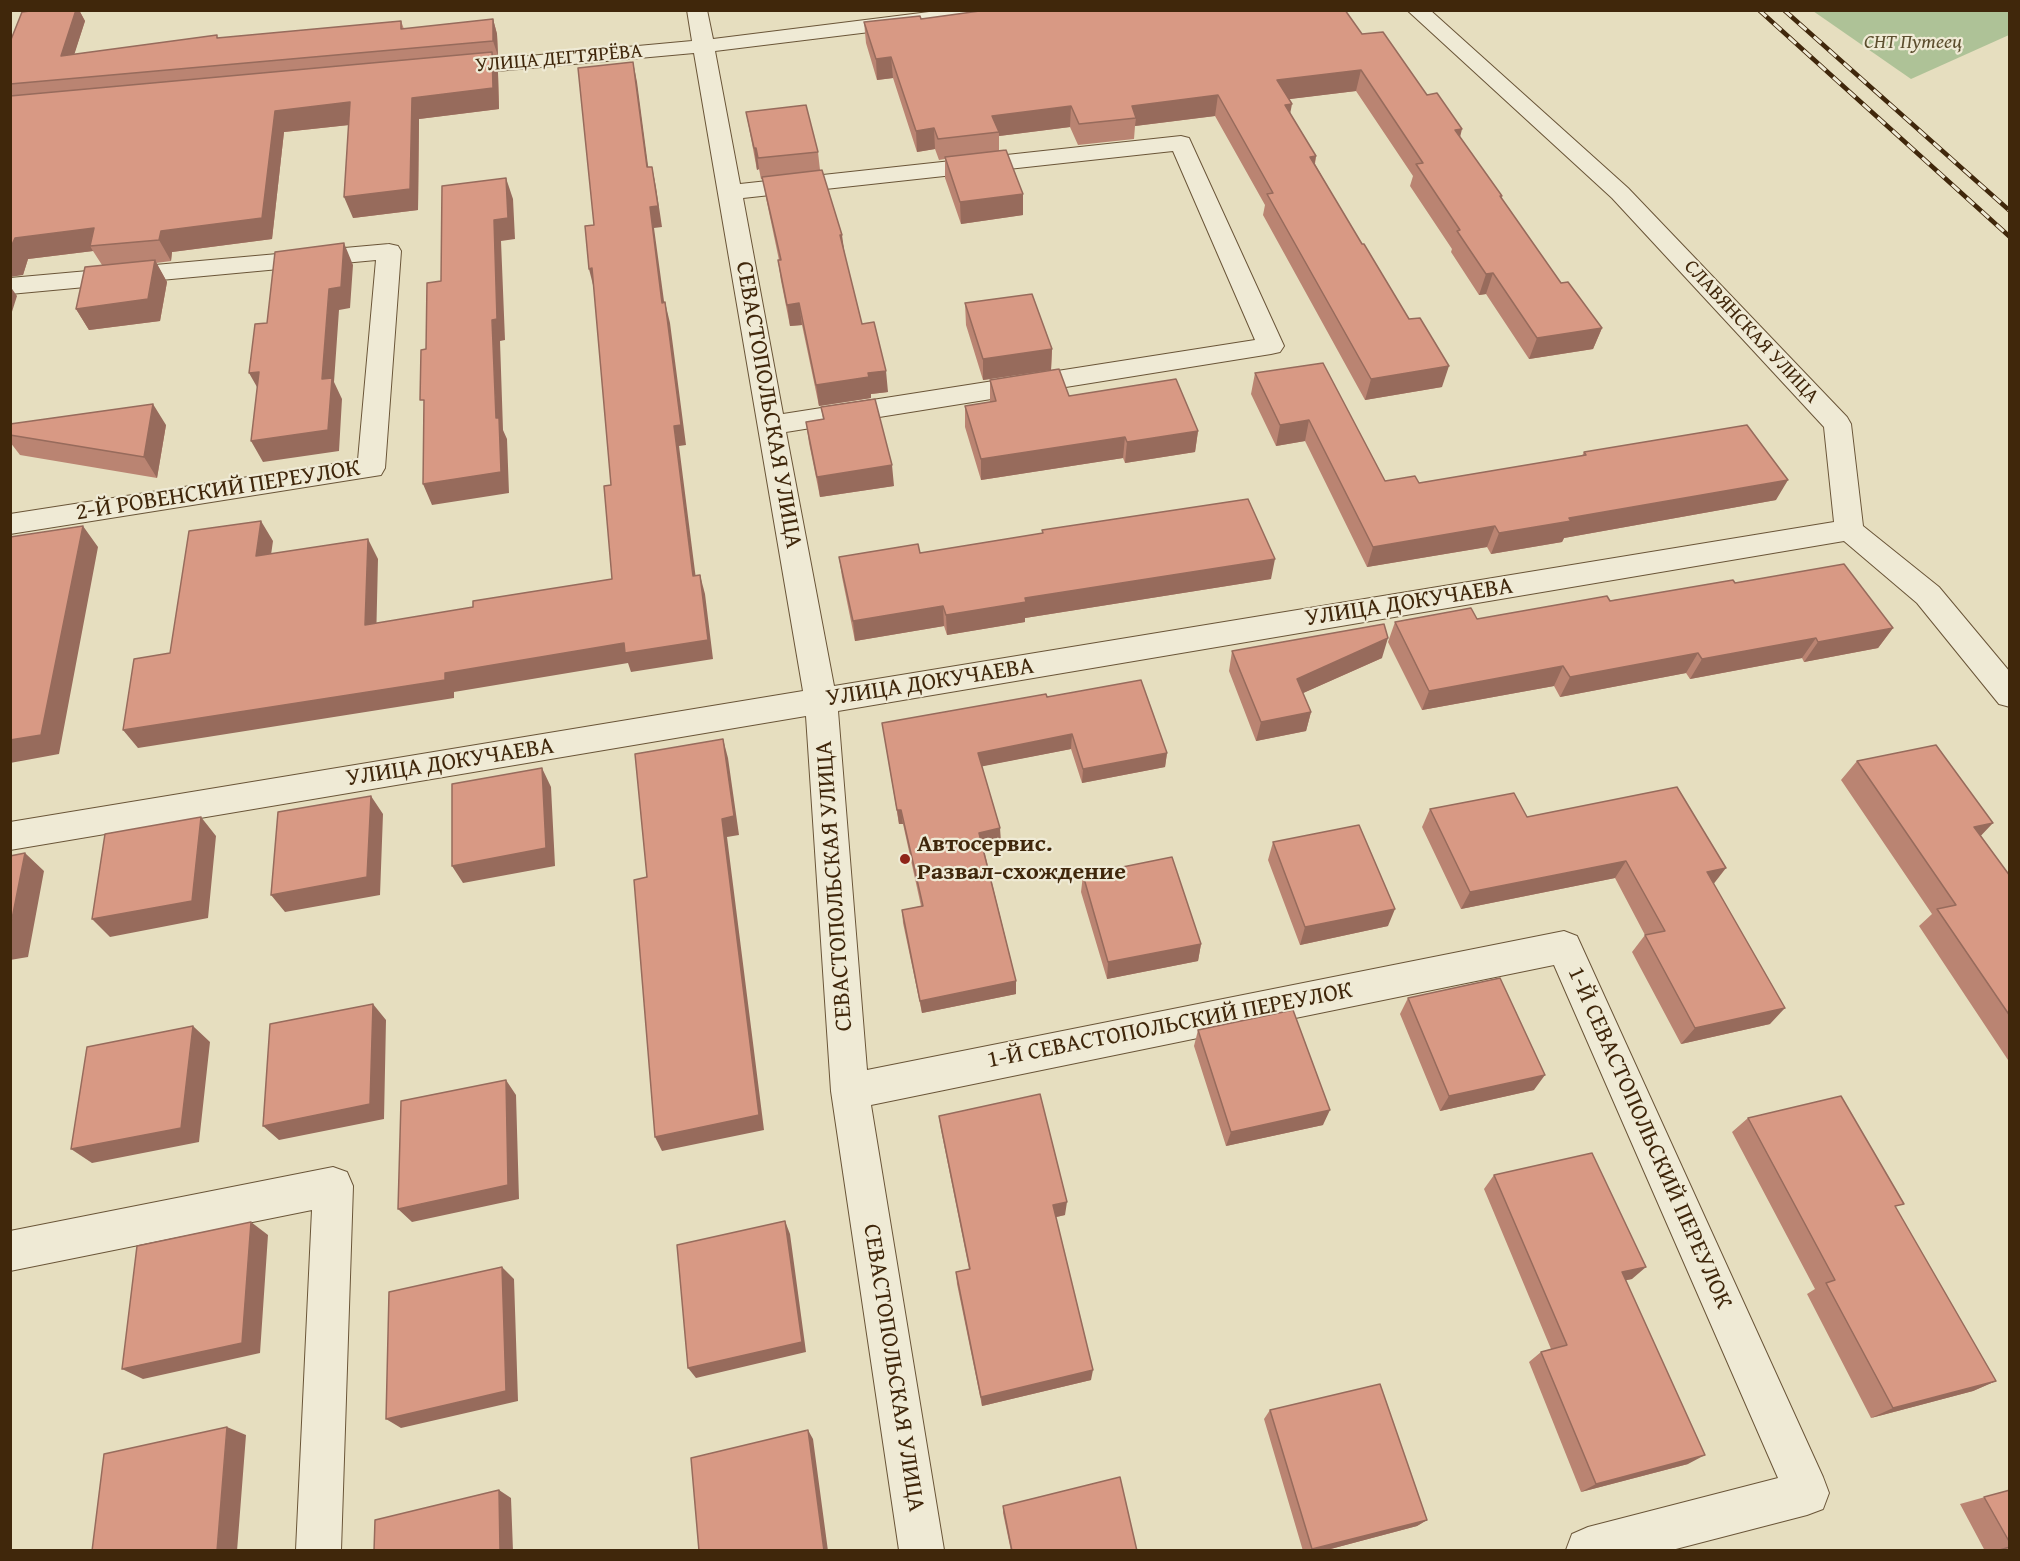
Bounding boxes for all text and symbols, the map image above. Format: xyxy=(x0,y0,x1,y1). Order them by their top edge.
park label: СНТ Путеец xyxy=(1864,31,1962,55)
street label: УЛИЦА ДЕГТЯРЁВА xyxy=(474,40,644,78)
street label: СЛАВЯНСКАЯ УЛИЦА xyxy=(1678,255,1824,409)
street label: СЕВАСТОПОЛЬСКАЯ УЛИЦА xyxy=(729,259,807,551)
street label: 2-Й РОВЕНСКИЙ ПЕРЕУЛОК xyxy=(74,454,362,528)
street label: УЛИЦА ДОКУЧАЕВА xyxy=(1303,572,1515,634)
street label: УЛИЦА ДОКУЧАЕВА xyxy=(824,652,1036,714)
street label: УЛИЦА ДОКУЧАЕВА xyxy=(344,732,556,794)
street label: СЕВАСТОПОЛЬСКАЯ УЛИЦА xyxy=(810,740,860,1032)
place label: Автосервис. Развал-схождение xyxy=(917,831,1126,887)
marker: Автосервис. Развал-схождение xyxy=(898,852,912,866)
street label: 1-Й СЕВАСТОПОЛЬСКИЙ ПЕРЕУЛОК xyxy=(1560,962,1738,1314)
street label: 1-Й СЕВАСТОПОЛЬСКИЙ ПЕРЕУЛОК xyxy=(985,976,1355,1076)
street label: СЕВАСТОПОЛЬСКАЯ УЛИЦА xyxy=(856,1222,930,1514)

